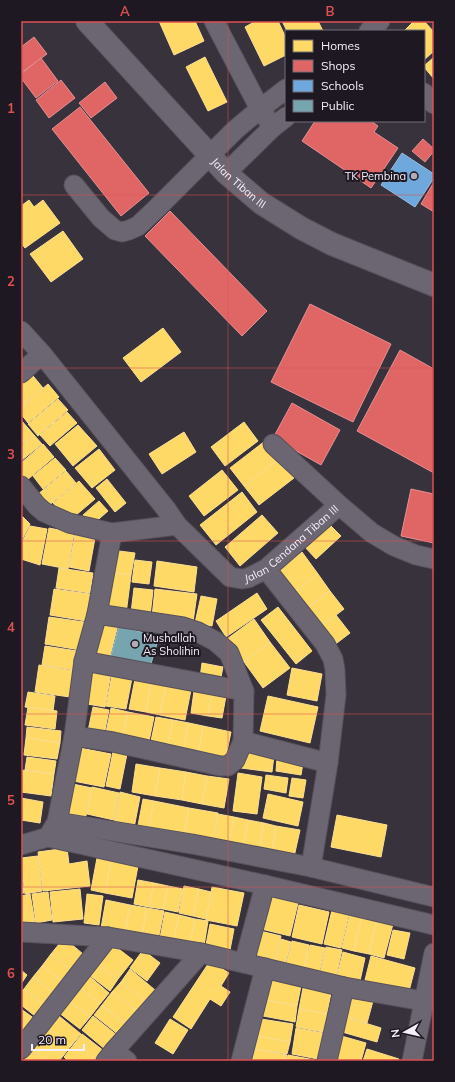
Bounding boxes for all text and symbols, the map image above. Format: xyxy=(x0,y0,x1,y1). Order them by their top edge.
text: A xyxy=(120,3,130,19)
text: B xyxy=(326,3,335,19)
legend xyxy=(285,30,425,122)
text: Homes xyxy=(321,38,360,53)
text: Shops xyxy=(321,58,356,73)
text: Schools xyxy=(321,78,364,93)
text: Public xyxy=(321,98,355,113)
text: 1 xyxy=(7,100,15,116)
street label: Jalan Tiban III xyxy=(208,155,269,211)
place label: TK Pembina xyxy=(345,169,406,183)
marker: TK Pembina xyxy=(409,171,419,181)
text: 2 xyxy=(7,273,15,289)
text: 3 xyxy=(7,446,15,462)
street label: Jalan Cendana Tiban III xyxy=(243,502,342,585)
text: 4 xyxy=(7,619,15,635)
place label: Mushallah As Sholihin xyxy=(143,631,200,658)
marker: Mushallah As Sholihin xyxy=(130,639,140,649)
text: 5 xyxy=(7,792,15,808)
text: 6 xyxy=(7,965,15,981)
north arrow xyxy=(385,1012,425,1052)
scale bar xyxy=(32,1026,84,1052)
text: N xyxy=(388,1028,403,1038)
text: 20 m xyxy=(38,1032,66,1047)

